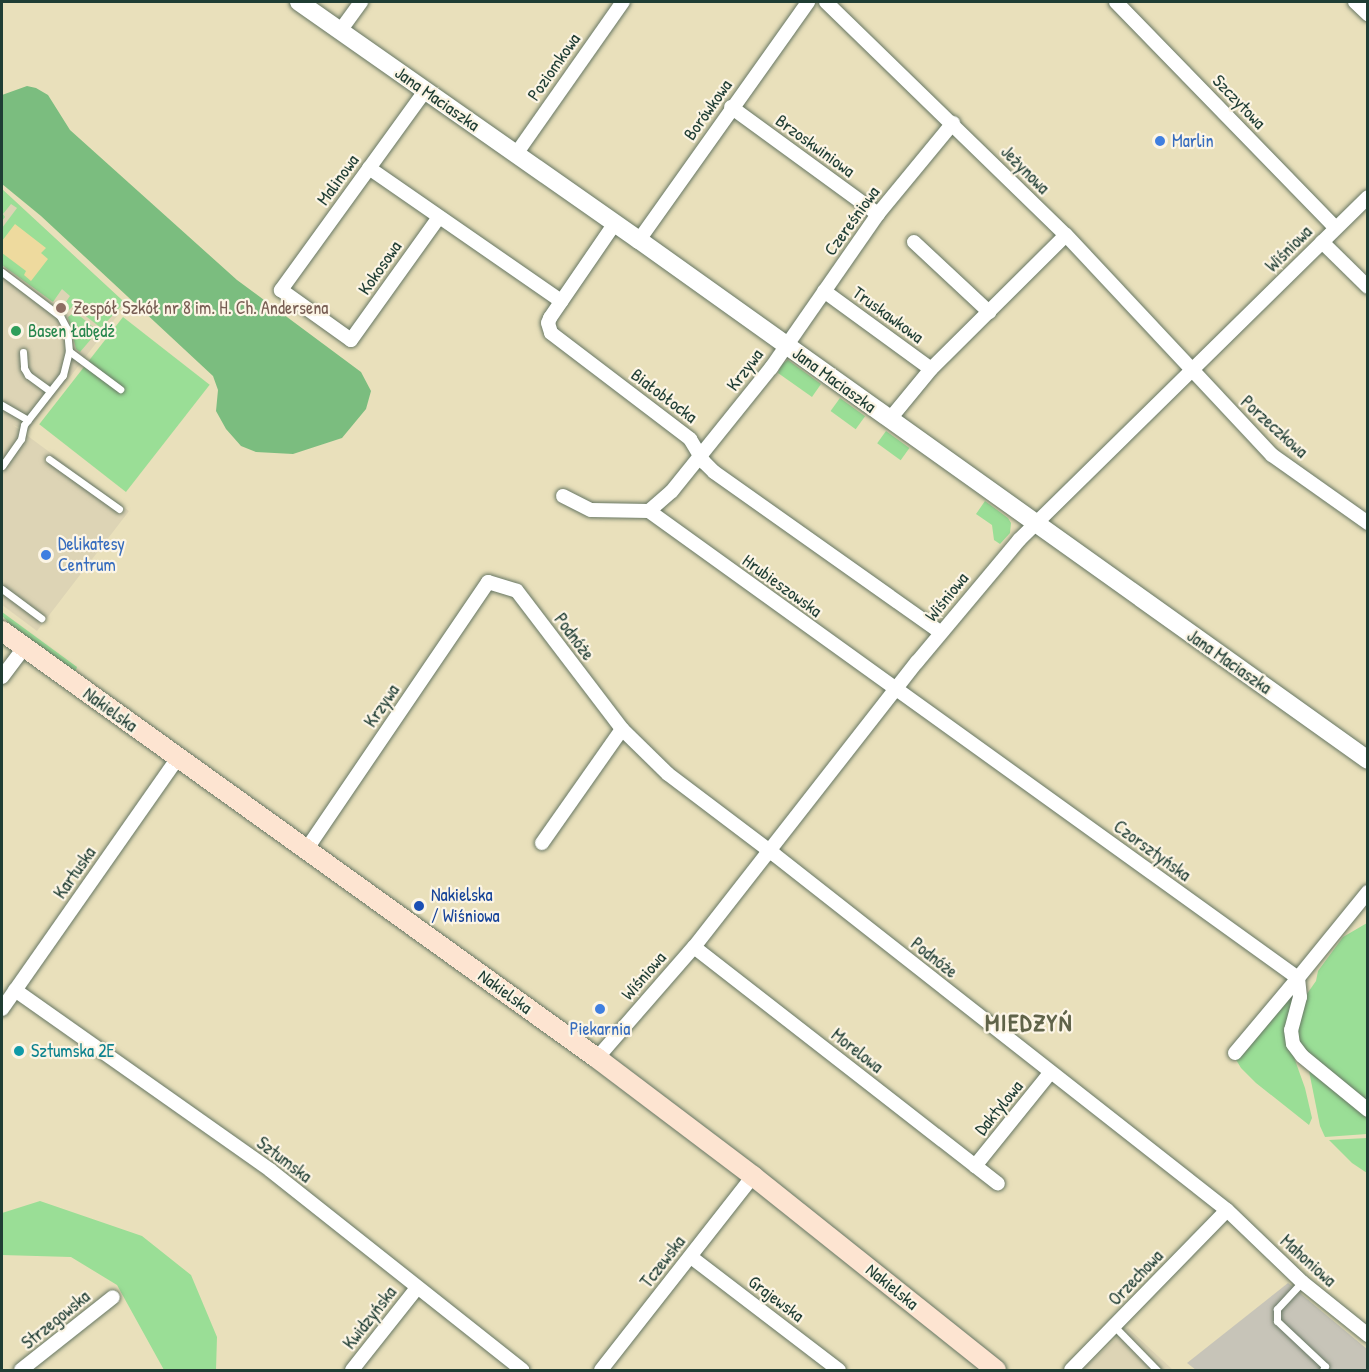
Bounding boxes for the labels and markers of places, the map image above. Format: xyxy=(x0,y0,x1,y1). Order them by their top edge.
place label: Marlin xyxy=(1172,130,1214,152)
marker: Marlin xyxy=(1153,134,1167,148)
place label: Zespół Szkół nr 8 im. H. Ch. Andersena xyxy=(73,297,328,319)
marker: Zespół Szkół nr 8 im. H. Ch. Andersena xyxy=(54,301,68,315)
place label: Basen Łabędź xyxy=(28,320,115,342)
marker: Basen Łabędź xyxy=(9,324,23,338)
place label: Delikatesy Centrum xyxy=(58,534,125,576)
marker: Delikatesy Centrum xyxy=(39,548,53,562)
place label: Nakielska / Wiśniowa xyxy=(431,885,500,928)
marker: Nakielska / Wiśniowa xyxy=(412,899,426,913)
marker: Piekarnia xyxy=(593,1002,607,1016)
place label: Piekarnia xyxy=(570,1018,630,1040)
place label: Sztumska 2E xyxy=(31,1040,115,1062)
marker: Sztumska 2E xyxy=(12,1044,26,1058)

